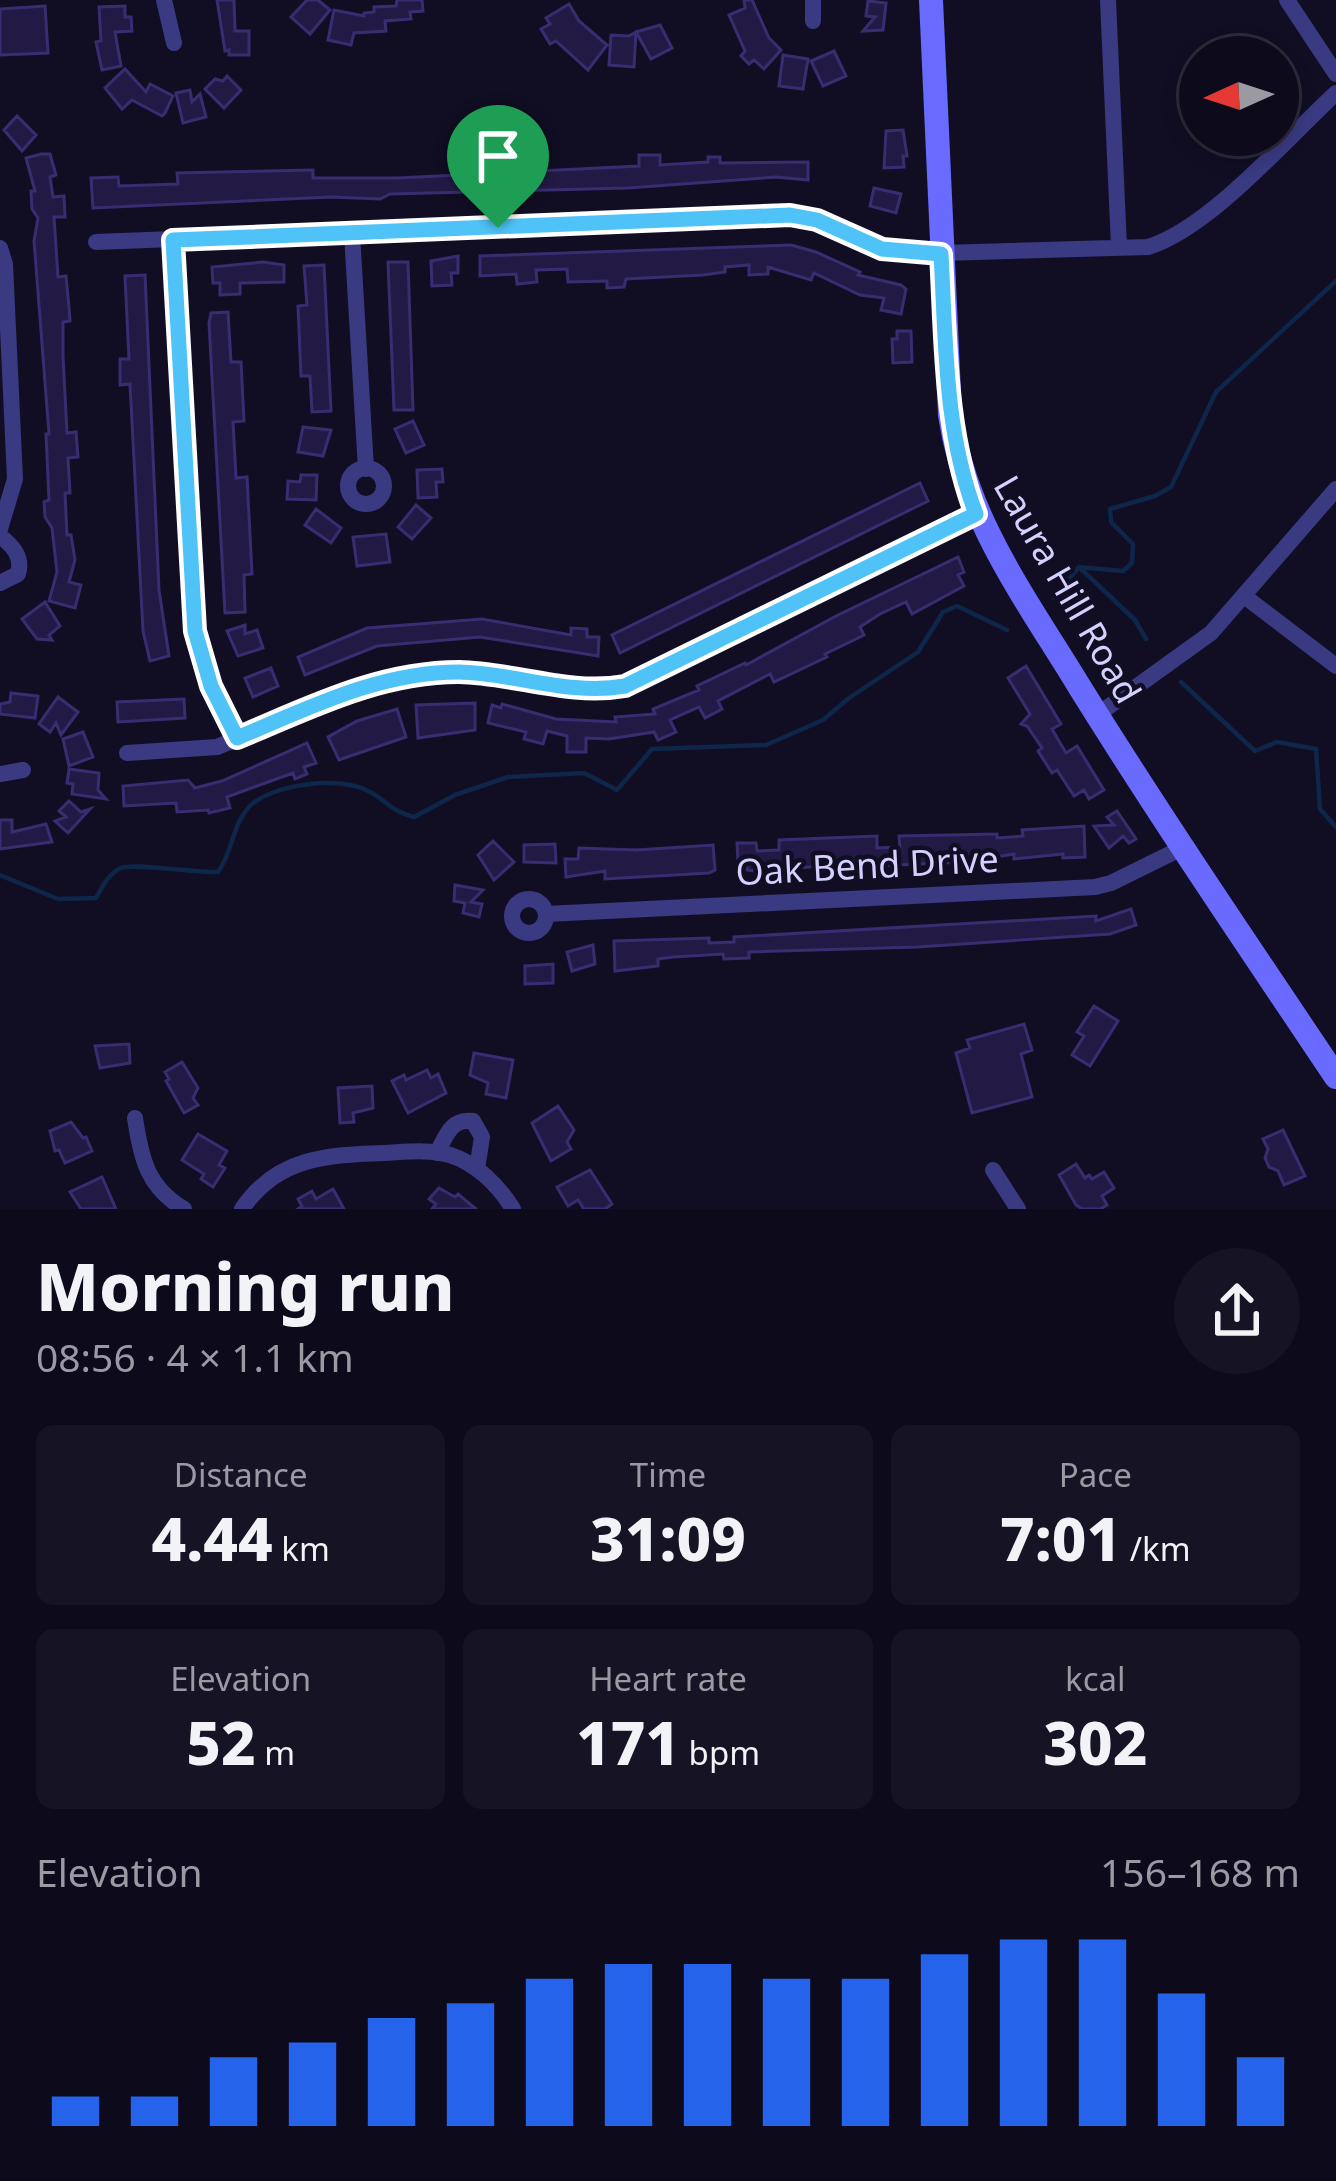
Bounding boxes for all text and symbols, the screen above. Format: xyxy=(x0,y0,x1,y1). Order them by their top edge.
north arrow xyxy=(1179,36,1299,156)
map controls xyxy=(1179,36,1299,156)
pin xyxy=(447,105,549,228)
icon: arrive xyxy=(465,123,531,189)
street label: Laura Hill Road xyxy=(983,466,1153,712)
street label: Oak Bend Drive xyxy=(734,834,1000,896)
text: Morning run xyxy=(36,1240,455,1330)
button: share xyxy=(1174,1248,1300,1374)
text: 08:56 · 4 × 1.1 km xyxy=(36,1330,354,1383)
text: Distance xyxy=(174,1452,308,1497)
text: Time xyxy=(630,1452,706,1497)
text: Pace xyxy=(1059,1452,1132,1497)
text: 4.44 xyxy=(152,1497,273,1579)
text: 31:09 xyxy=(590,1497,746,1579)
text: 7:01 xyxy=(1000,1497,1121,1579)
text: km xyxy=(273,1526,330,1571)
text: /km xyxy=(1121,1526,1191,1571)
text: Elevation xyxy=(170,1656,311,1701)
text: Heart rate xyxy=(589,1656,747,1701)
text: kcal xyxy=(1065,1656,1126,1701)
text: 52 xyxy=(186,1701,256,1783)
text: 171 xyxy=(576,1701,680,1783)
text: 302 xyxy=(1043,1701,1147,1783)
text: m xyxy=(256,1730,295,1775)
text: bpm xyxy=(680,1730,760,1775)
text: Elevation xyxy=(36,1845,203,1898)
text: 156–168 m xyxy=(1100,1845,1300,1898)

